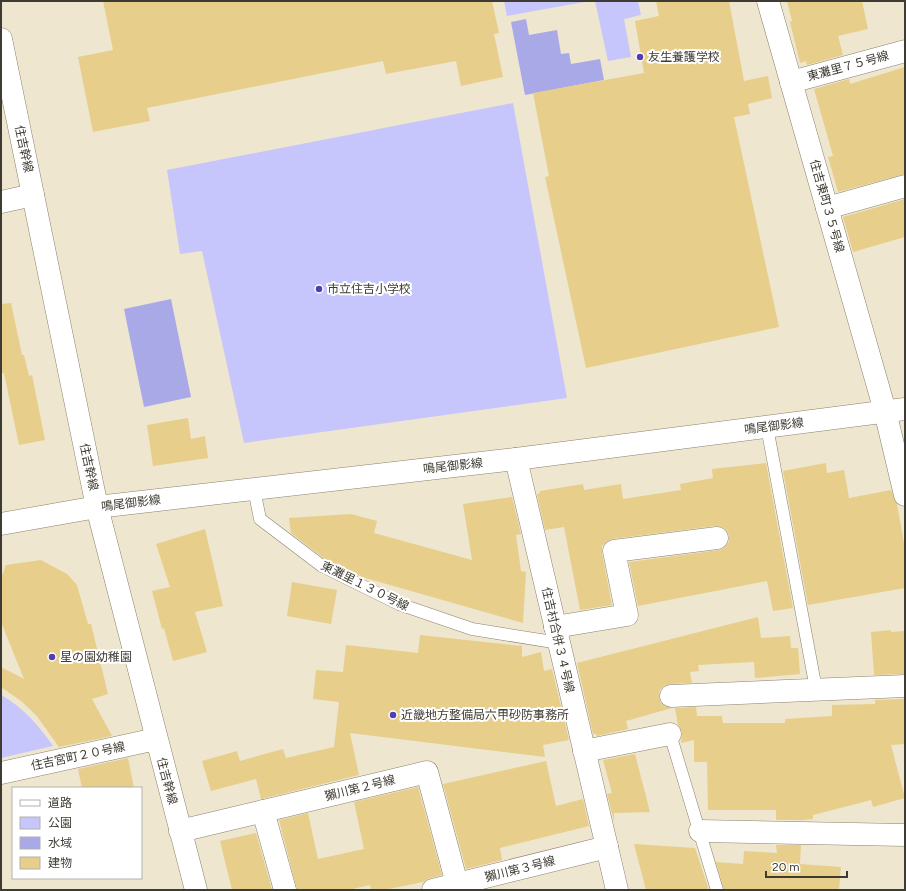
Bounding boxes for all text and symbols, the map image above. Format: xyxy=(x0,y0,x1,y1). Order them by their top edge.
street label: 東灘里７５号線 xyxy=(806,48,890,84)
place label: 友生養護学校 xyxy=(648,50,720,64)
marker: 友生養護学校 xyxy=(635,52,645,62)
street label: 住吉幹線 xyxy=(12,124,36,174)
street label: 住吉東町３５号線 xyxy=(807,158,847,254)
place label: 市立住吉小学校 xyxy=(327,282,411,296)
marker: 市立住吉小学校 xyxy=(314,284,324,294)
street label: 鳴尾御影線 xyxy=(743,415,805,437)
street label: 住吉幹線 xyxy=(77,442,101,492)
street label: 鳴尾御影線 xyxy=(422,456,484,476)
street label: 鳴尾御影線 xyxy=(100,492,162,514)
street label: 東灘里１３０号線 xyxy=(319,559,411,613)
street label: 住吉村合併３４号線 xyxy=(539,586,577,694)
place label: 星の園幼稚園 xyxy=(60,650,132,664)
marker: 星の園幼稚園 xyxy=(47,652,57,662)
place label: 近畿地方整備局六甲砂防事務所 xyxy=(401,708,569,722)
marker: 近畿地方整備局六甲砂防事務所 xyxy=(388,710,398,720)
street label: 住吉宮町２０号線 xyxy=(30,739,126,773)
street label: 住吉幹線 xyxy=(154,756,180,806)
street label: 獺川第２号線 xyxy=(323,772,397,804)
legend xyxy=(12,787,142,879)
text: 道路 xyxy=(48,796,72,810)
text: 公園 xyxy=(48,816,72,830)
text: 水域 xyxy=(48,836,72,850)
street label: 獺川第３号線 xyxy=(483,853,557,885)
scale bar xyxy=(766,853,847,879)
text: 建物 xyxy=(48,856,72,870)
text: 20 m xyxy=(772,860,800,874)

